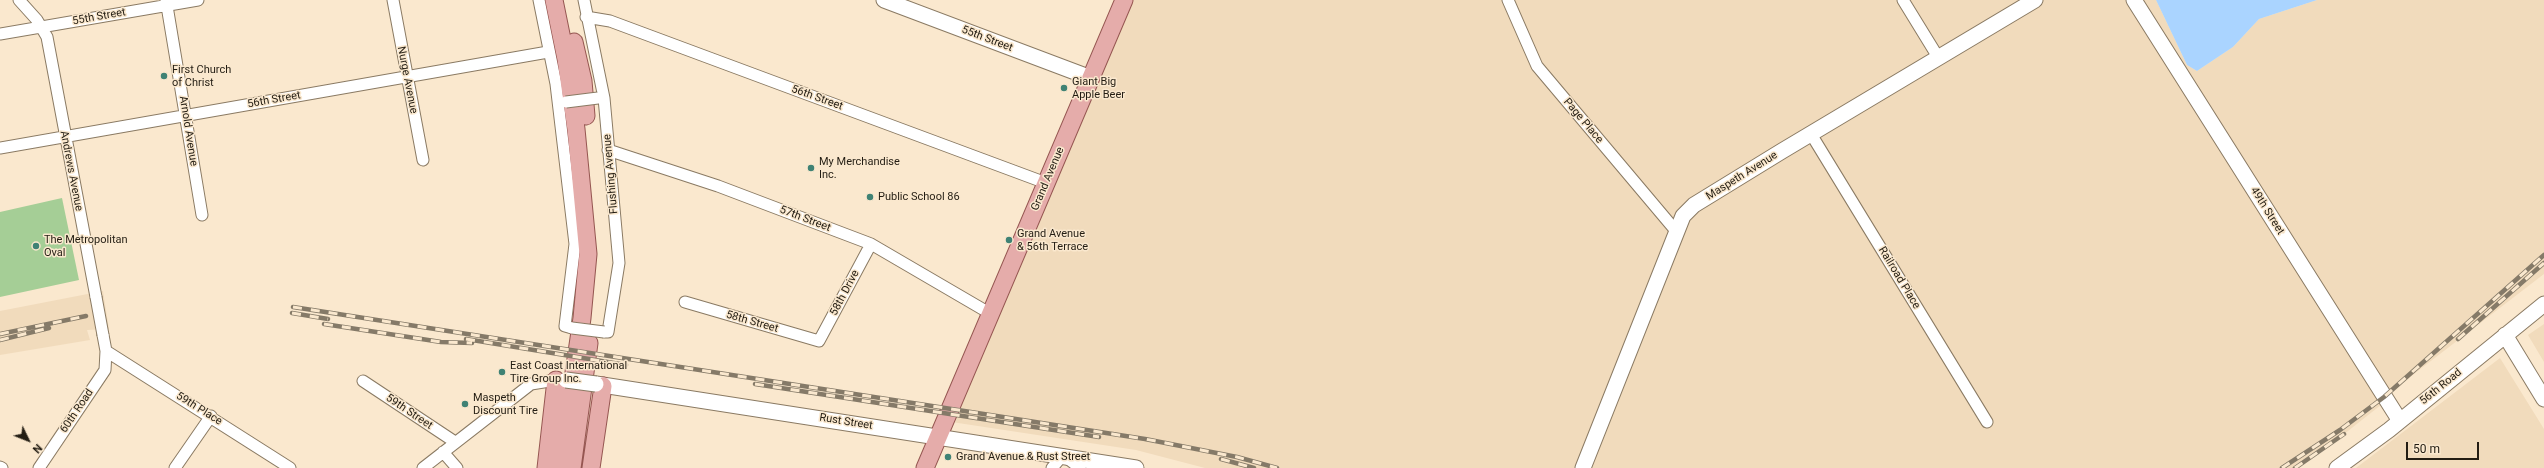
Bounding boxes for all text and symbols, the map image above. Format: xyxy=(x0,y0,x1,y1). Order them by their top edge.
street label: 55th Street xyxy=(71,6,127,28)
street label: 55th Street xyxy=(960,23,1014,55)
street label: Nurge Avenue xyxy=(394,45,420,115)
place label: First Church of Christ xyxy=(172,63,231,89)
marker: First Church of Christ xyxy=(159,71,169,81)
place label: Giant Big Apple Beer xyxy=(1072,75,1125,101)
street label: 56th Street xyxy=(789,83,845,113)
marker: Giant Big Apple Beer xyxy=(1059,83,1069,93)
street label: 56th Street xyxy=(246,89,302,111)
street label: Arnold Avenue xyxy=(176,95,200,167)
street label: Page Place xyxy=(1560,96,1606,146)
street label: Andrews Avenue xyxy=(57,130,85,212)
street label: Flushing Avenue xyxy=(601,133,621,215)
street label: Grand Avenue xyxy=(1029,145,1067,213)
street label: Maspeth Avenue xyxy=(1704,149,1780,203)
place label: My Merchandise Inc. xyxy=(819,155,900,181)
marker: My Merchandise Inc. xyxy=(806,163,816,173)
street label: 49th Street xyxy=(2247,185,2287,237)
place label: Public School 86 xyxy=(878,190,960,204)
marker: Public School 86 xyxy=(865,192,875,202)
street label: 57th Street xyxy=(778,203,832,235)
place label: Grand Avenue & 56th Terrace xyxy=(1017,227,1088,253)
place label: The Metropolitan Oval xyxy=(44,233,128,259)
marker: Grand Avenue & 56th Terrace xyxy=(1004,235,1014,245)
marker: The Metropolitan Oval xyxy=(31,241,41,251)
street label: Railroad Place xyxy=(1875,245,1923,311)
street label: 58th Drive xyxy=(828,268,862,318)
street label: 58th Street xyxy=(724,308,780,336)
place label: East Coast International Tire Group Inc. xyxy=(510,359,627,385)
street label: 56th Road xyxy=(2417,366,2465,408)
marker: East Coast International Tire Group Inc. xyxy=(497,367,507,377)
street label: 60th Road xyxy=(58,387,96,435)
street label: 59th Place xyxy=(173,390,225,428)
street label: 59th Street xyxy=(383,391,435,433)
place label: Maspeth Discount Tire xyxy=(473,391,538,417)
marker: Maspeth Discount Tire xyxy=(460,399,470,409)
street label: Rust Street xyxy=(818,411,874,433)
north arrow xyxy=(8,420,48,460)
scale bar xyxy=(2408,434,2481,460)
text: N xyxy=(30,441,45,456)
text: 50 m xyxy=(2413,442,2440,456)
place label: Grand Avenue & Rust Street xyxy=(956,450,1090,464)
marker: Grand Avenue & Rust Street xyxy=(943,452,953,462)

